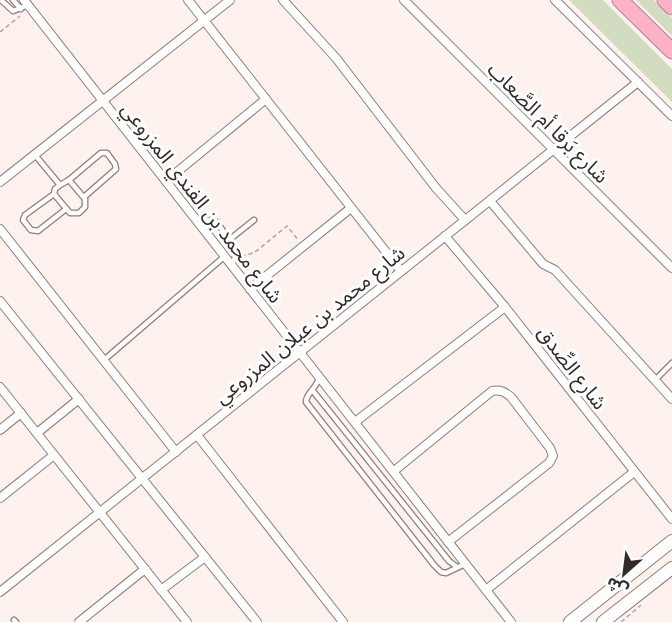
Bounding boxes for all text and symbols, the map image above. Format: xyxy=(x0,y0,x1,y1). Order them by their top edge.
street label: شارع بَرقا أم الصَّعاب xyxy=(481,57,614,190)
street label: شارع محمد بن الفندي المزروعي xyxy=(114,97,289,310)
street label: شارع محمد بن عبلان المزروعي xyxy=(209,240,412,412)
street label: شارع الصِّدق xyxy=(530,321,613,416)
north arrow xyxy=(594,544,654,604)
text: ش xyxy=(603,573,631,601)

